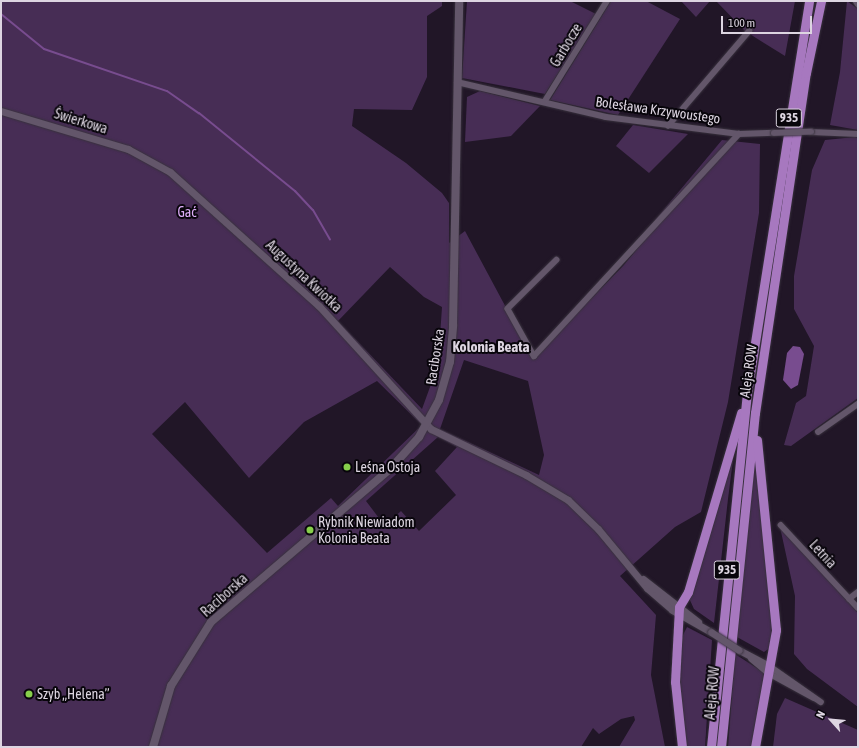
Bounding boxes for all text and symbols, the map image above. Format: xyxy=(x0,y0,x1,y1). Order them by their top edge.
scale bar xyxy=(723,8,814,34)
text: 100 m xyxy=(728,16,755,30)
street label: Garbocze xyxy=(547,20,585,70)
street label: Bolesława Krzywoustego xyxy=(595,93,721,127)
street label: Świerkowa xyxy=(52,105,110,137)
road number: 935 xyxy=(775,107,803,129)
park label: Gać xyxy=(177,204,197,220)
street label: Augustyna Kwiotka xyxy=(263,237,345,315)
street label: Raciborska xyxy=(422,328,448,386)
district label: Kolonia Beata xyxy=(453,338,529,356)
street label: Aleja ROW xyxy=(736,343,760,399)
place label: Leśna Ostoja xyxy=(355,459,420,475)
marker: Leśna Ostoja xyxy=(342,462,352,472)
place label: Rybnik Niewiadom Kolonia Beata xyxy=(318,514,415,546)
marker: Rybnik Niewiadom Kolonia Beata xyxy=(305,525,315,535)
street label: Letnia xyxy=(806,536,840,572)
road number: 935 xyxy=(713,559,741,581)
street label: Raciborska xyxy=(197,570,251,620)
street label: Aleja ROW xyxy=(701,666,723,720)
place label: Szyb „Helena” xyxy=(37,686,110,702)
marker: Szyb „Helena” xyxy=(24,689,34,699)
north arrow xyxy=(811,700,851,740)
text: N xyxy=(813,709,827,720)

